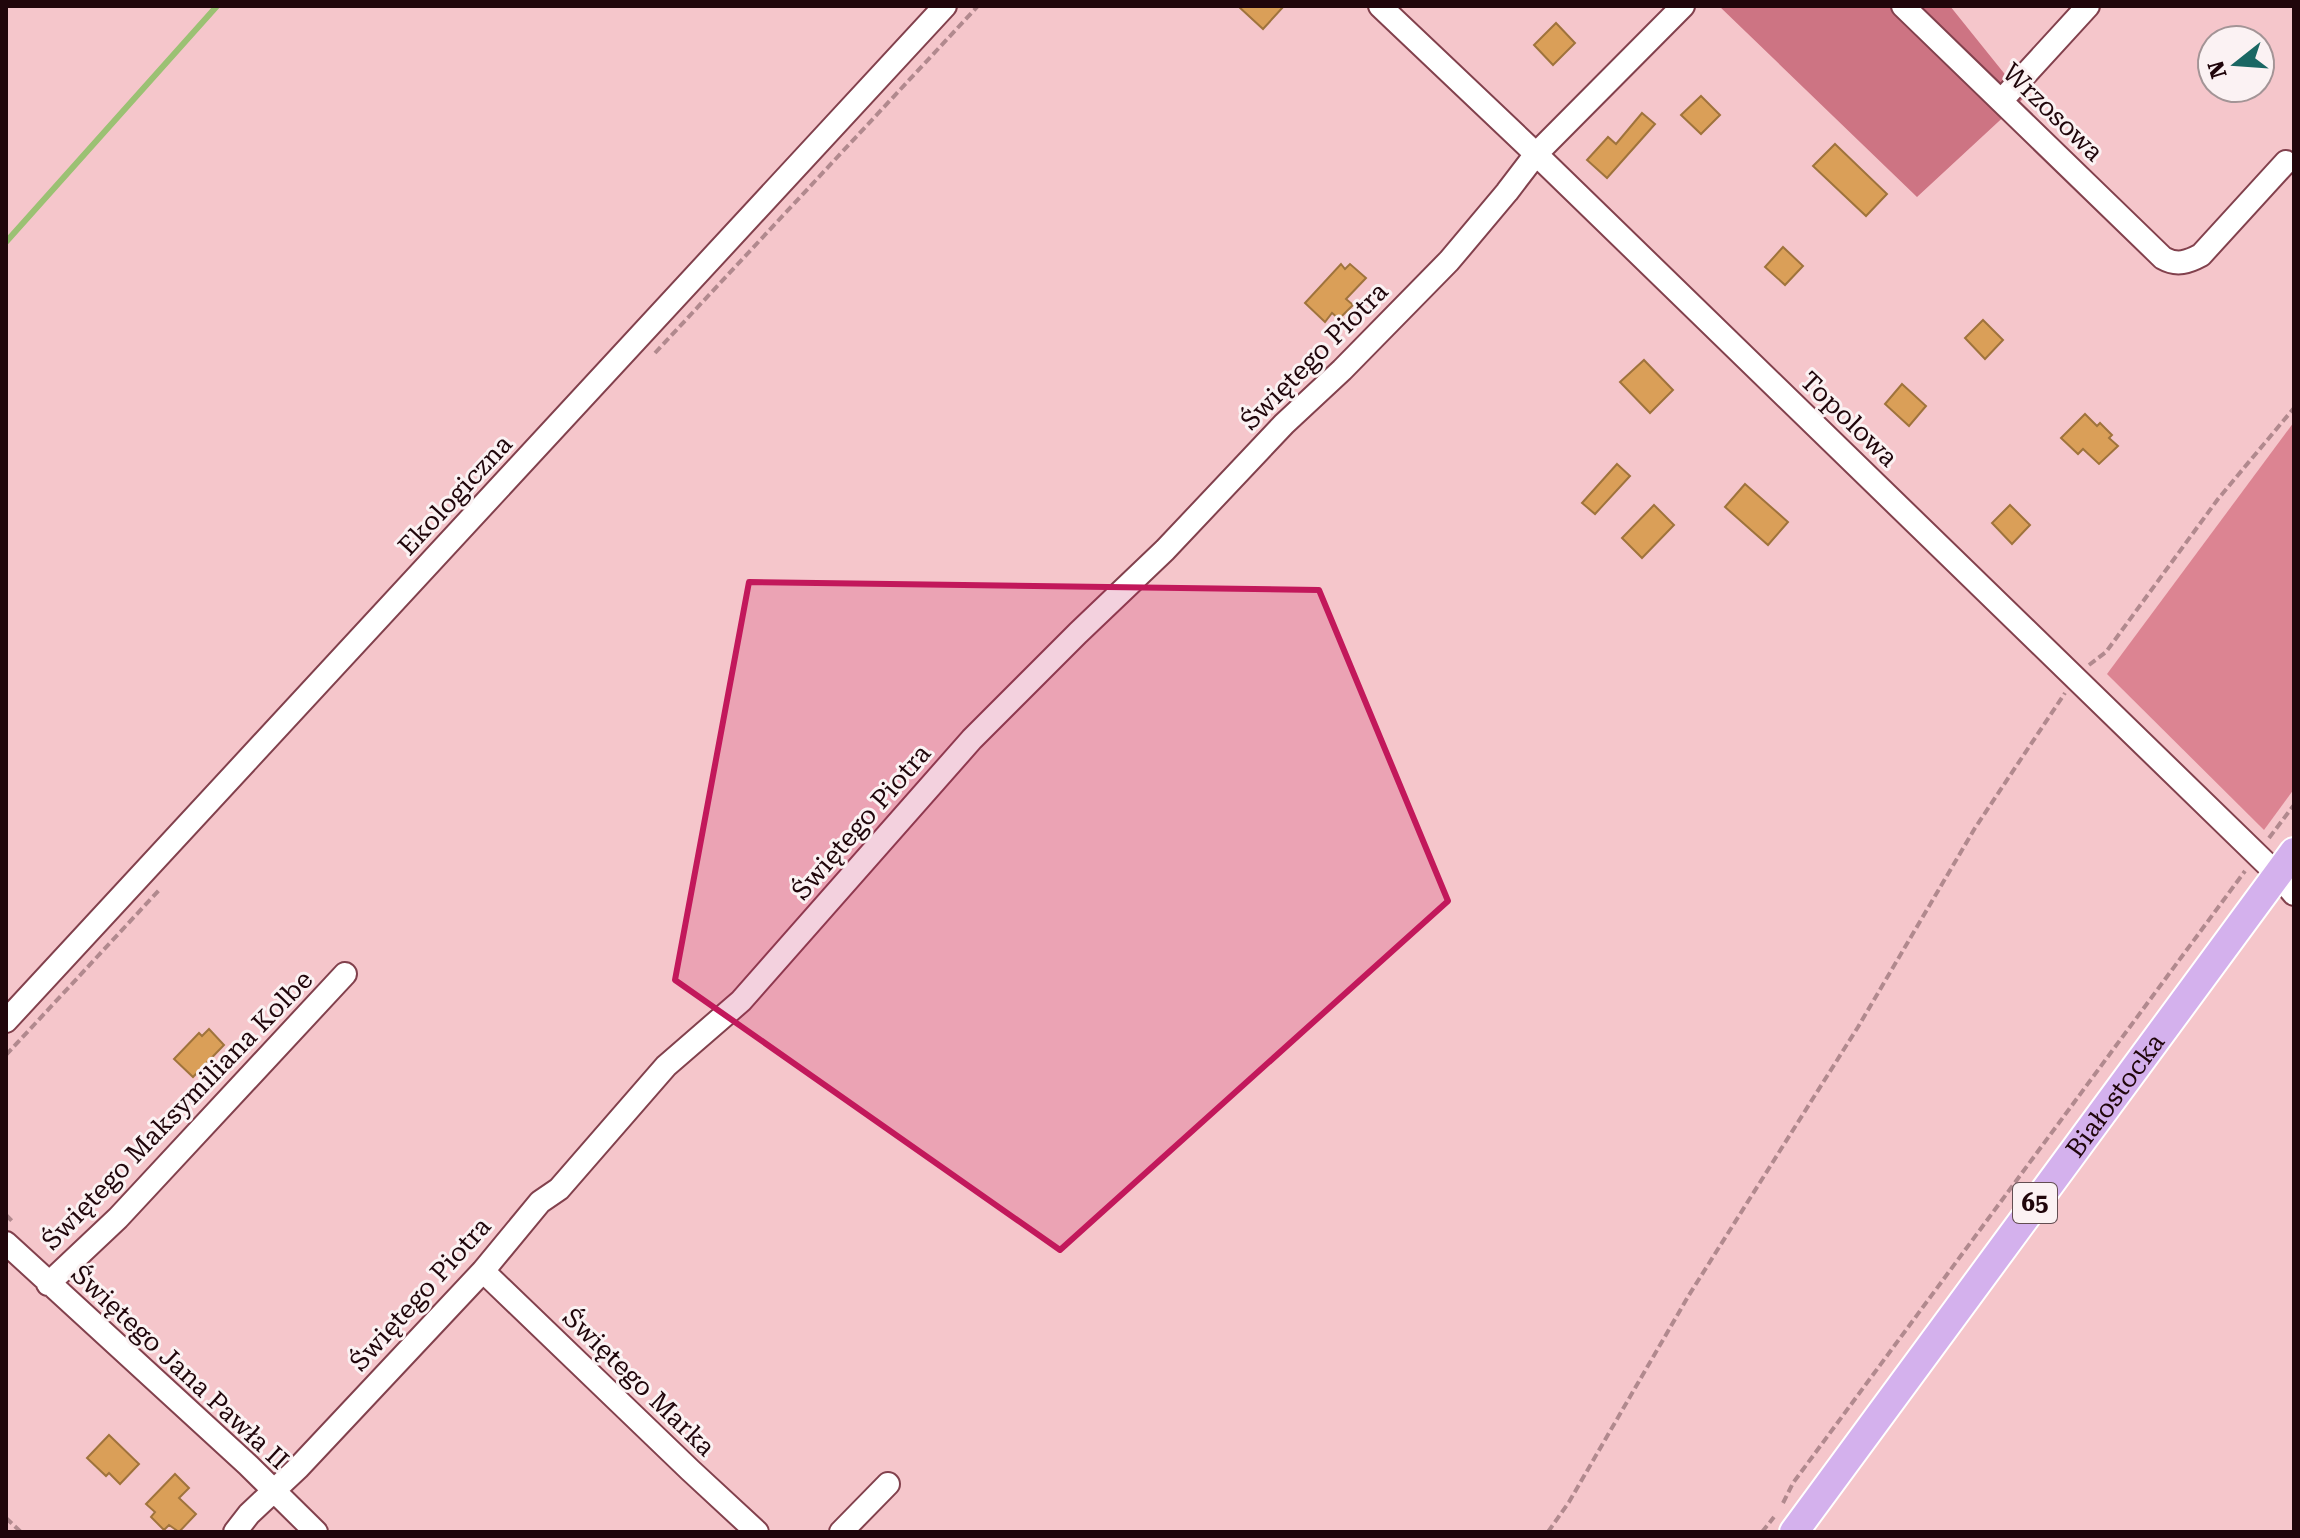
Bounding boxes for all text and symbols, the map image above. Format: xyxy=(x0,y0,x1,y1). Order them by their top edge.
north arrow xyxy=(2196,24,2276,104)
street label: Wrzosowa xyxy=(1997,57,2109,167)
text: N xyxy=(2203,58,2232,81)
street label: Świętego Piotra xyxy=(1233,275,1394,436)
street label: Topolowa xyxy=(1794,365,1904,473)
street label: Ekologiczna xyxy=(392,429,518,561)
street label: Świętego Piotra xyxy=(785,738,937,906)
street label: Świętego Maksymiliana Kolbe xyxy=(35,964,318,1256)
street label: Białostocka xyxy=(2060,1028,2170,1163)
road number: 65 xyxy=(2013,1183,2057,1223)
street label: Świętego Piotra xyxy=(343,1211,497,1377)
street label: Świętego Jana Pawła II xyxy=(65,1258,295,1475)
street label: Świętego Marka xyxy=(557,1301,722,1462)

